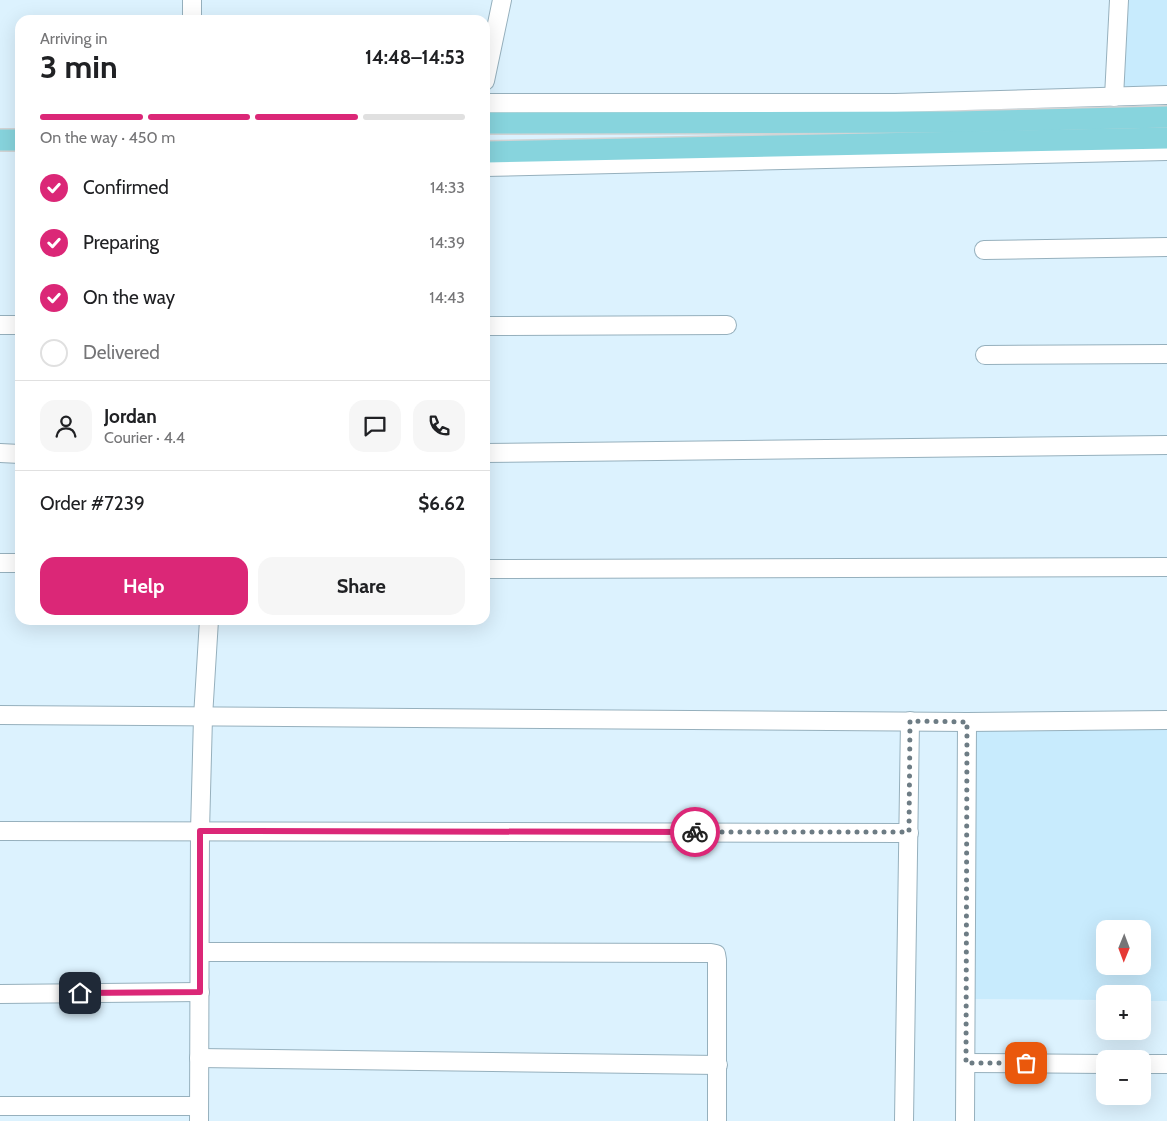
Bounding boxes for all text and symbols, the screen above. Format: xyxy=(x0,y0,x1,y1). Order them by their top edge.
text: Arriving in xyxy=(40,29,107,48)
text: 14:48–14:53 xyxy=(365,46,465,69)
text: 3 min xyxy=(40,47,118,86)
text: On the way · 450 m xyxy=(40,128,175,147)
icon: check xyxy=(40,174,68,202)
text: Confirmed xyxy=(83,176,169,199)
text: 14:33 xyxy=(430,178,465,197)
icon: check xyxy=(40,229,68,257)
text: Preparing xyxy=(83,231,159,254)
text: 14:39 xyxy=(429,233,465,252)
icon: check xyxy=(40,284,68,312)
text: On the way xyxy=(83,286,175,309)
text: 14:43 xyxy=(429,288,465,307)
text: Delivered xyxy=(83,341,160,364)
button: person xyxy=(40,400,92,452)
button: chat xyxy=(349,400,401,452)
button: phone xyxy=(413,400,465,452)
text: Jordan xyxy=(104,405,157,428)
text: Courier · 4.4 xyxy=(104,428,185,447)
text: Order #7239 xyxy=(40,492,145,515)
text: $6.62 xyxy=(418,492,465,515)
button: Help xyxy=(40,557,248,615)
button: Share xyxy=(258,557,465,615)
courier xyxy=(670,807,720,857)
icon: bike xyxy=(681,818,709,846)
north arrow xyxy=(1096,920,1151,975)
map controls xyxy=(1096,920,1151,1105)
pin xyxy=(59,972,101,1014)
icon: home xyxy=(66,979,94,1007)
button: + xyxy=(1096,985,1151,1040)
pin xyxy=(1005,1042,1047,1084)
icon: bag xyxy=(1012,1049,1040,1077)
button: − xyxy=(1096,1050,1151,1105)

